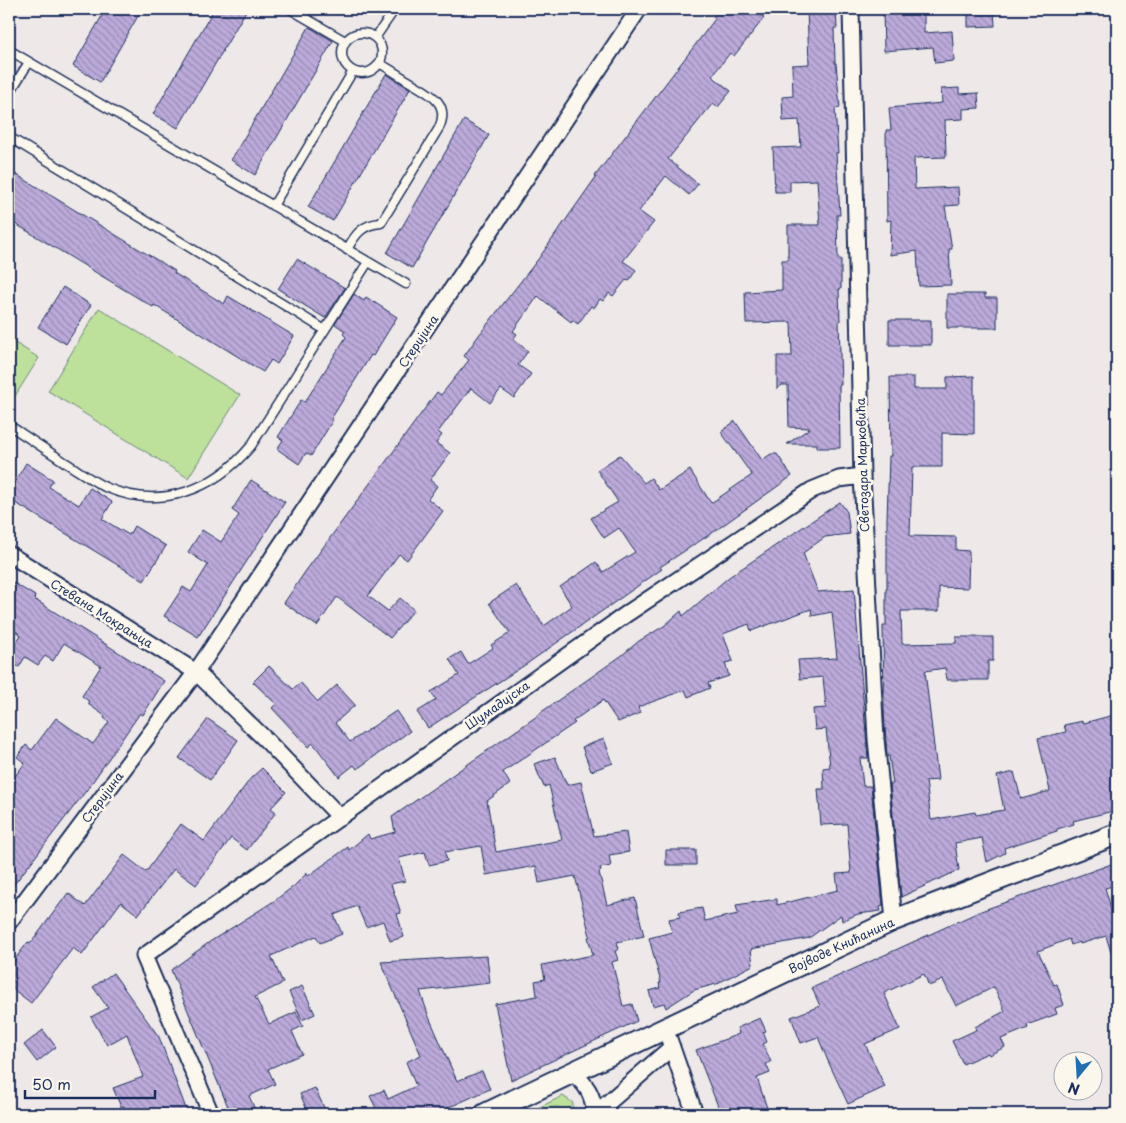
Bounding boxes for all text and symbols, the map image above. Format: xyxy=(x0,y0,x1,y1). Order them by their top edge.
street label: Стеријина xyxy=(394,311,443,371)
street label: Светозара Марковића xyxy=(851,397,873,532)
street label: Стевана Мокрањца xyxy=(47,574,157,652)
street label: Шумадијска xyxy=(461,676,533,734)
street label: Стеријина xyxy=(77,767,128,826)
street label: Војводе Книћанина xyxy=(785,912,897,977)
north arrow xyxy=(1054,1050,1104,1100)
scale bar xyxy=(25,1068,155,1100)
text: 50 m xyxy=(32,1072,71,1095)
text: N xyxy=(1065,1077,1082,1101)

